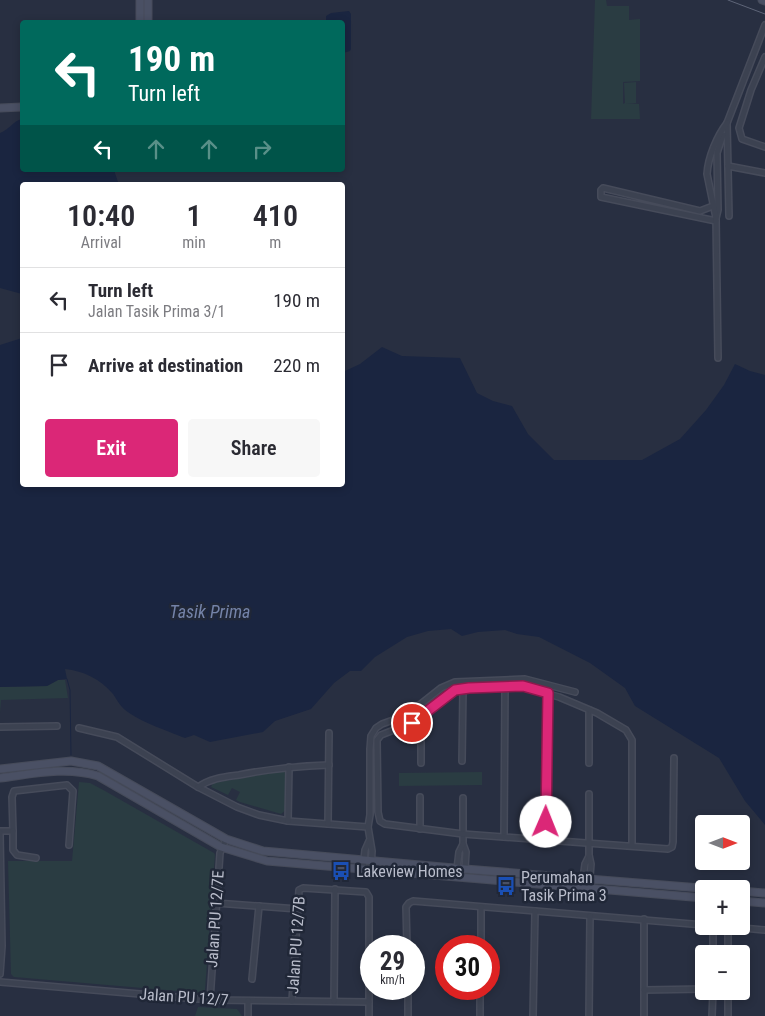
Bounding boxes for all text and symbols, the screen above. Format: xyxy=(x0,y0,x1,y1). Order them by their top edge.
text: 190 m xyxy=(128,39,215,80)
icon: left xyxy=(45,40,110,105)
text: Turn left xyxy=(128,81,200,106)
icon: left xyxy=(89,135,117,163)
icon: ahead xyxy=(142,135,170,163)
icon: ahead xyxy=(195,135,223,163)
icon: right xyxy=(248,135,276,163)
text: 10:40 xyxy=(67,198,135,233)
text: 1 xyxy=(186,198,202,233)
text: 410 xyxy=(253,198,298,233)
text: Arrival xyxy=(81,233,121,252)
text: min xyxy=(182,233,206,252)
text: m xyxy=(269,233,281,252)
text: Turn left xyxy=(88,279,153,302)
icon: left xyxy=(45,286,73,314)
text: 190 m xyxy=(273,289,320,312)
text: Jalan Tasik Prima 3/1 xyxy=(88,302,225,321)
icon: arrive xyxy=(45,351,73,379)
text: Arrive at destination xyxy=(88,354,243,377)
text: 220 m xyxy=(273,354,320,377)
button: Exit xyxy=(45,419,178,477)
button: Share xyxy=(188,419,320,477)
water label: Tasik Prima xyxy=(170,601,250,622)
pin xyxy=(391,702,433,744)
icon: arrive xyxy=(398,709,426,737)
position arrow xyxy=(519,795,571,847)
north arrow xyxy=(695,815,750,870)
map controls xyxy=(695,815,750,1000)
bus stop icon: Lakeview Homes xyxy=(330,860,352,882)
place label: Lakeview Homes xyxy=(356,862,463,881)
place label: Perumahan Tasik Prima 3 xyxy=(521,868,607,905)
street label: Jalan PU 12/7E xyxy=(202,870,228,968)
bus stop icon: Perumahan Tasik Prima 3 xyxy=(495,875,517,897)
button: + xyxy=(695,880,750,935)
street label: Jalan PU 12/7B xyxy=(283,895,309,995)
speed limit sign: 30 xyxy=(435,935,500,1000)
button: − xyxy=(695,945,750,1000)
text: 29 xyxy=(380,947,405,976)
text: km/h xyxy=(380,973,405,987)
street label: Jalan PU 12/7 xyxy=(139,984,229,1010)

